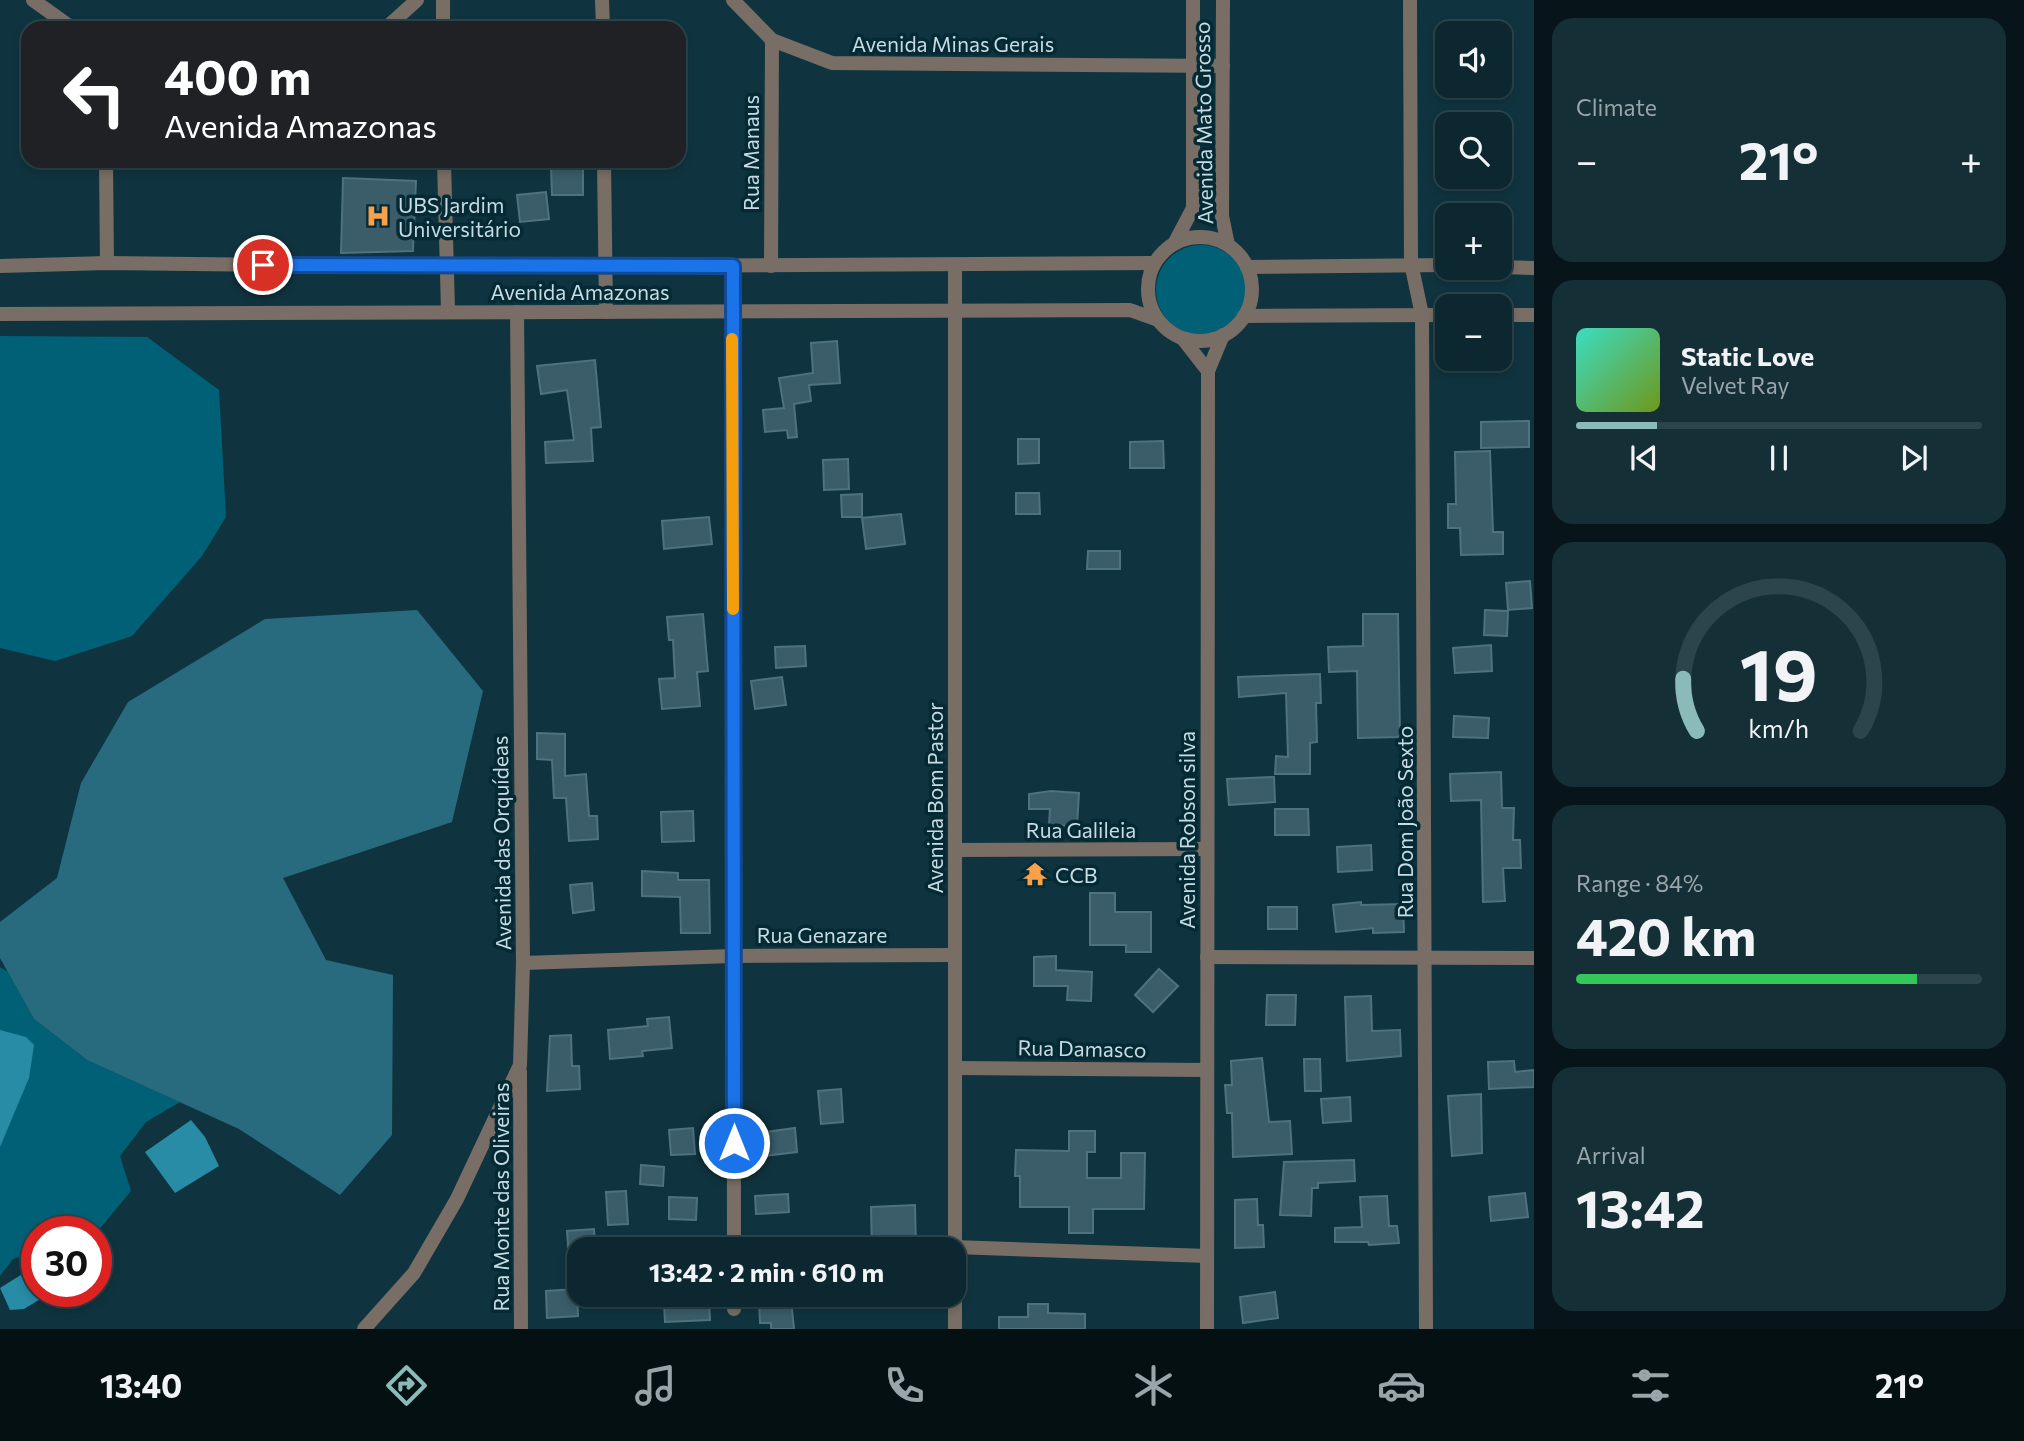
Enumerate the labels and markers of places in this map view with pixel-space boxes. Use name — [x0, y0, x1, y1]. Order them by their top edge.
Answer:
place label: UBS Jardim Universitário — [398, 192, 521, 241]
hospital icon: UBS Jardim Universitário — [364, 202, 392, 230]
pin — [233, 235, 293, 295]
temple icon: CCB — [1021, 860, 1049, 888]
place label: CCB — [1055, 862, 1097, 887]

